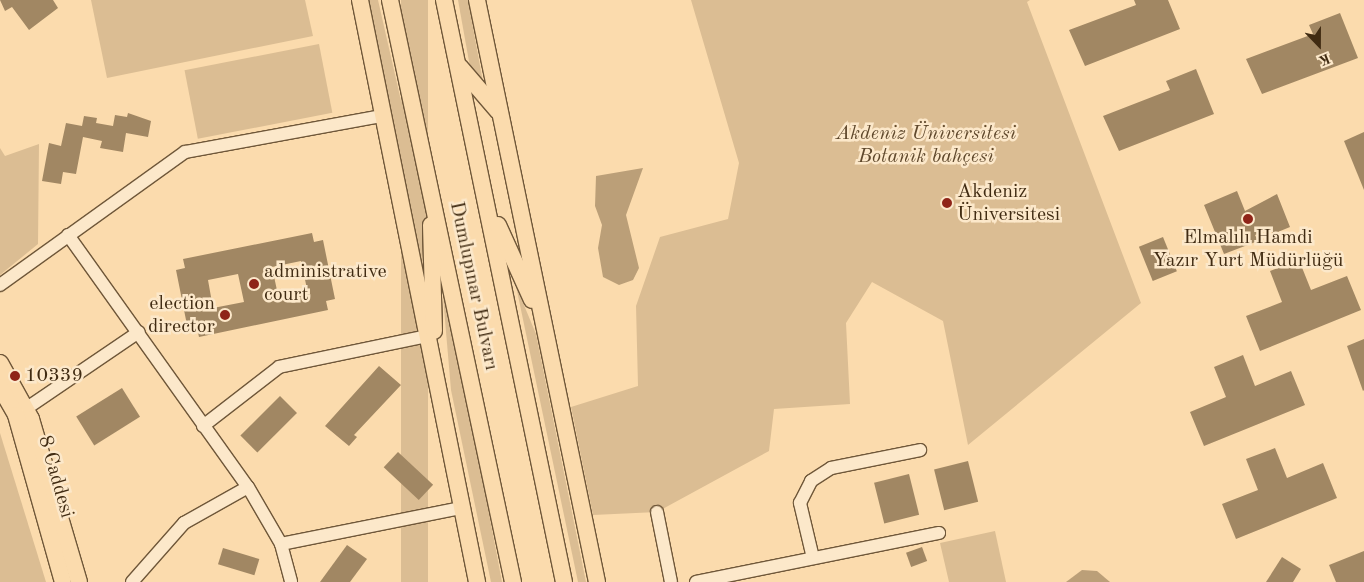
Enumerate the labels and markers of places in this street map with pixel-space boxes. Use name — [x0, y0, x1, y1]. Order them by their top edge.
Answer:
place label: Akdeniz Üniversitesi — [957, 180, 1060, 227]
marker: Akdeniz Üniversitesi — [941, 197, 953, 209]
marker: Elmalılı Hamdi Yazır Yurt Müdürlüğü — [1242, 213, 1254, 225]
place label: Elmalılı Hamdi Yazır Yurt Müdürlüğü — [1153, 227, 1343, 274]
place label: administrative court — [264, 260, 387, 307]
marker: administrative court — [248, 278, 260, 290]
place label: election director — [148, 292, 215, 339]
marker: election director — [219, 309, 231, 321]
place label: 10339 — [25, 364, 83, 388]
marker: 10339 — [9, 370, 21, 382]

